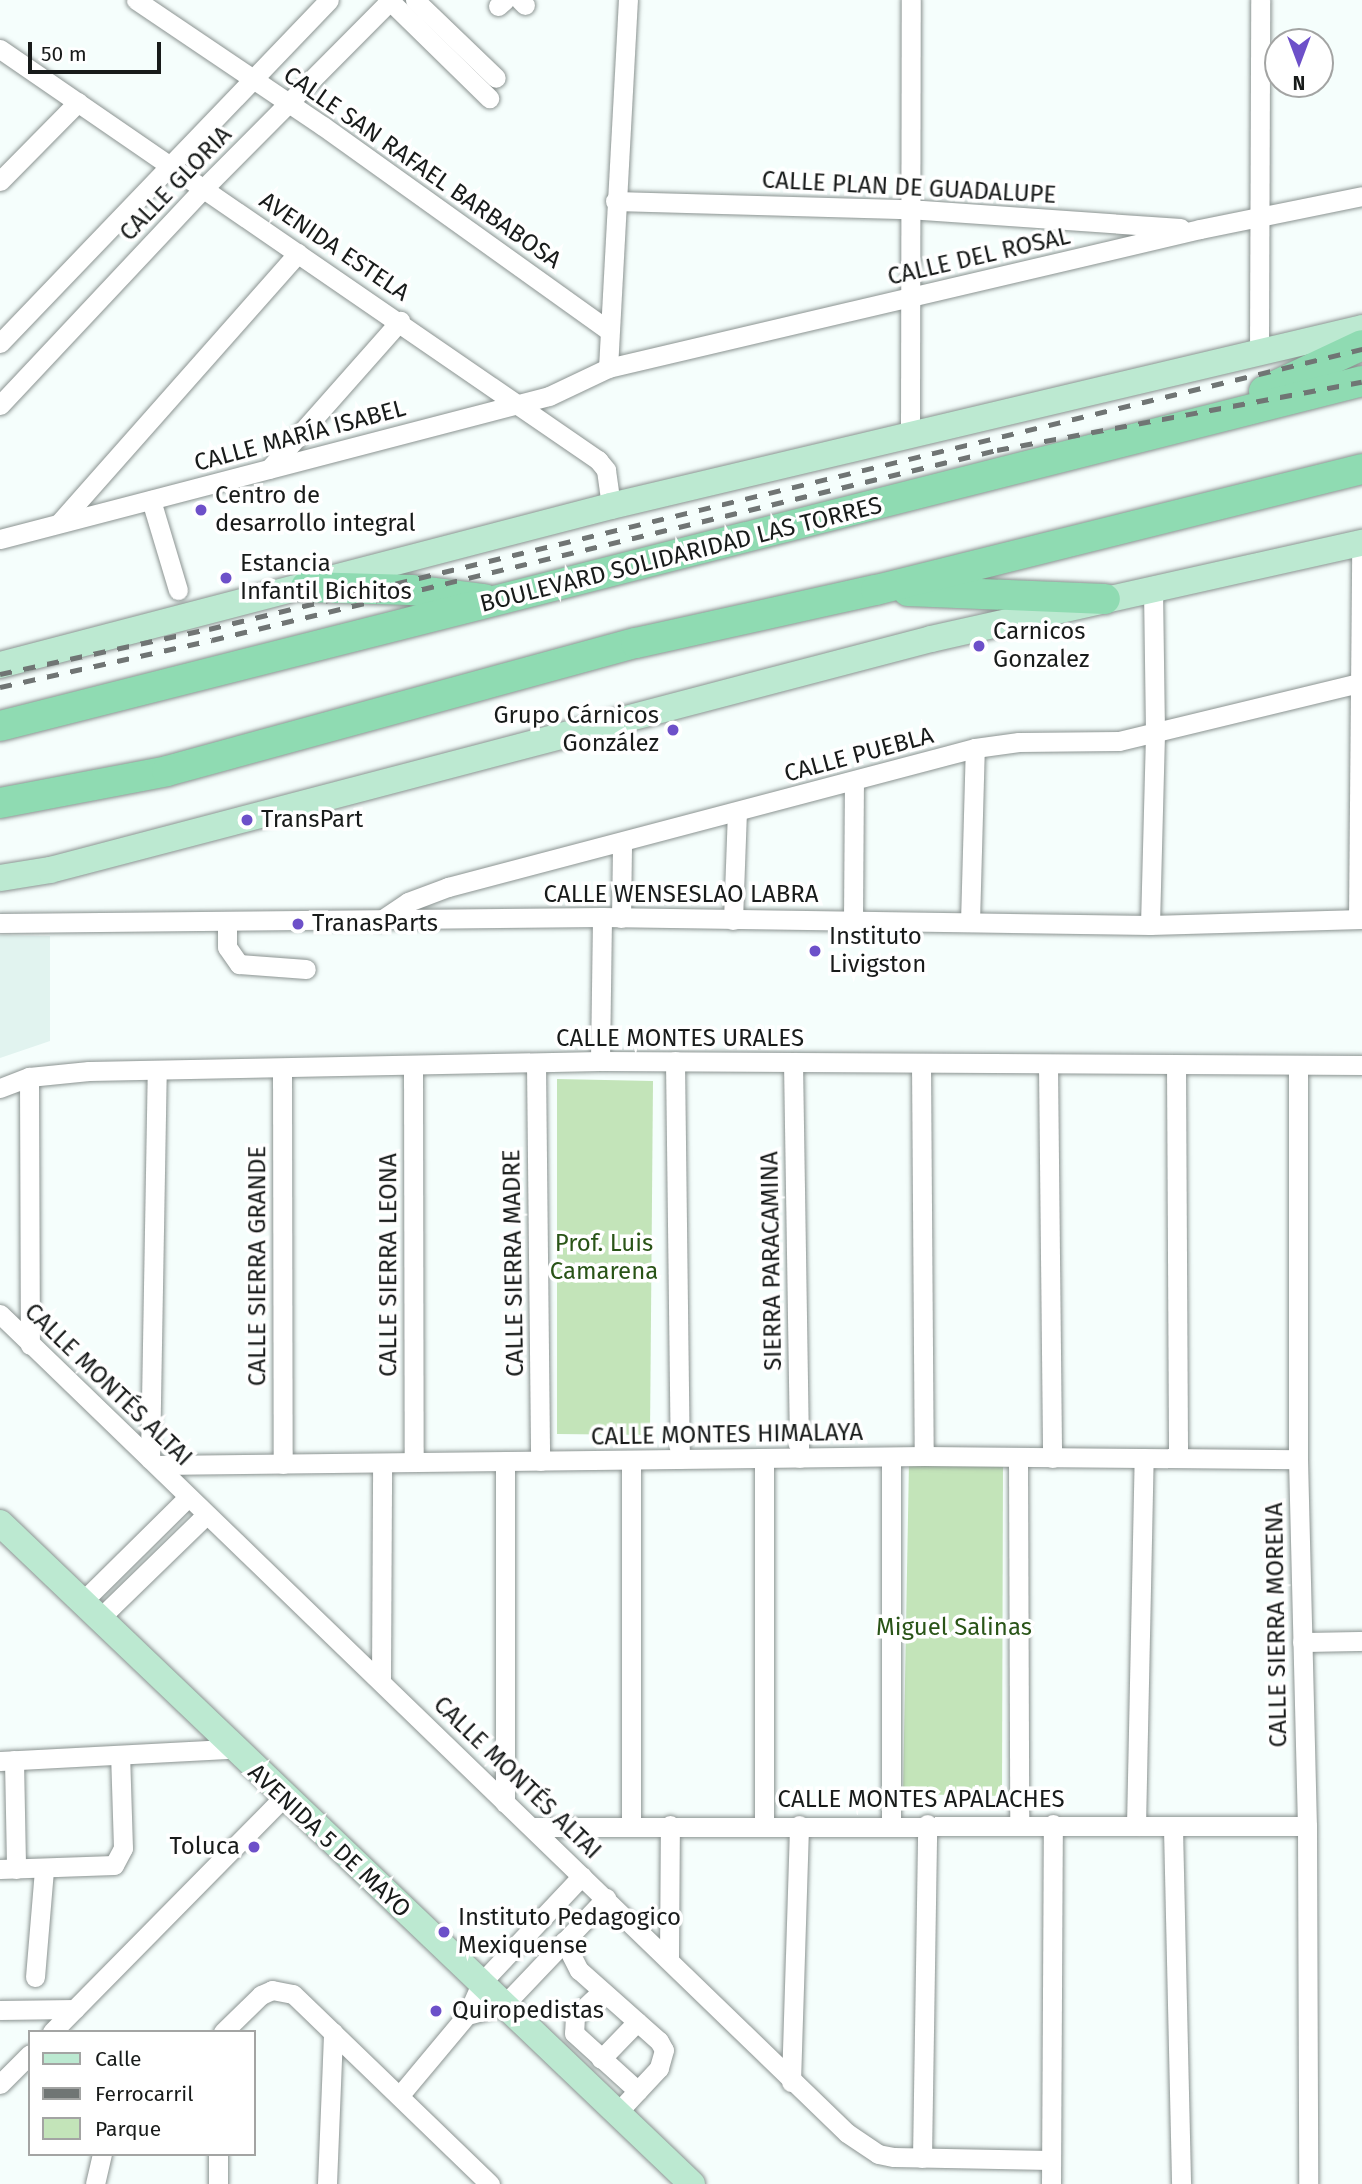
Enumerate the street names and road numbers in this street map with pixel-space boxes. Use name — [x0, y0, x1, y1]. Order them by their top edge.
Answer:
street label: CALLE SAN RAFAEL BARBABOSA — [278, 61, 566, 275]
street label: CALLE GLORIA — [114, 121, 238, 247]
street label: CALLE PLAN DE GUADALUPE — [761, 166, 1057, 210]
street label: AVENIDA ESTELA — [254, 186, 414, 308]
street label: CALLE DEL ROSAL — [885, 222, 1073, 292]
street label: CALLE MARÍA ISABEL — [191, 394, 409, 478]
street label: BOULEVARD SOLIDARIDAD LAS TORRES — [477, 491, 885, 619]
street label: CALLE PUEBLA — [781, 721, 937, 789]
street label: CALLE WENSESLAO LABRA — [543, 881, 819, 909]
street label: CALLE MONTES URALES — [556, 1025, 804, 1053]
street label: CALLE SIERRA GRANDE — [244, 1146, 272, 1386]
street label: CALLE SIERRA MADRE — [498, 1149, 530, 1377]
street label: SIERRA PARACAMINA — [756, 1151, 788, 1371]
street label: CALLE SIERRA LEONA — [375, 1153, 403, 1377]
street label: CALLE MONTÉS ALTAI — [18, 1298, 198, 1472]
street label: CALLE MONTES HIMALAYA — [591, 1418, 863, 1452]
street label: CALLE SIERRA MORENA — [1260, 1502, 1294, 1748]
street label: CALLE MONTÉS ALTAI — [427, 1691, 607, 1865]
street label: AVENIDA 5 DE MAYO — [242, 1758, 416, 1924]
street label: CALLE MONTES APALACHES — [777, 1786, 1065, 1814]

